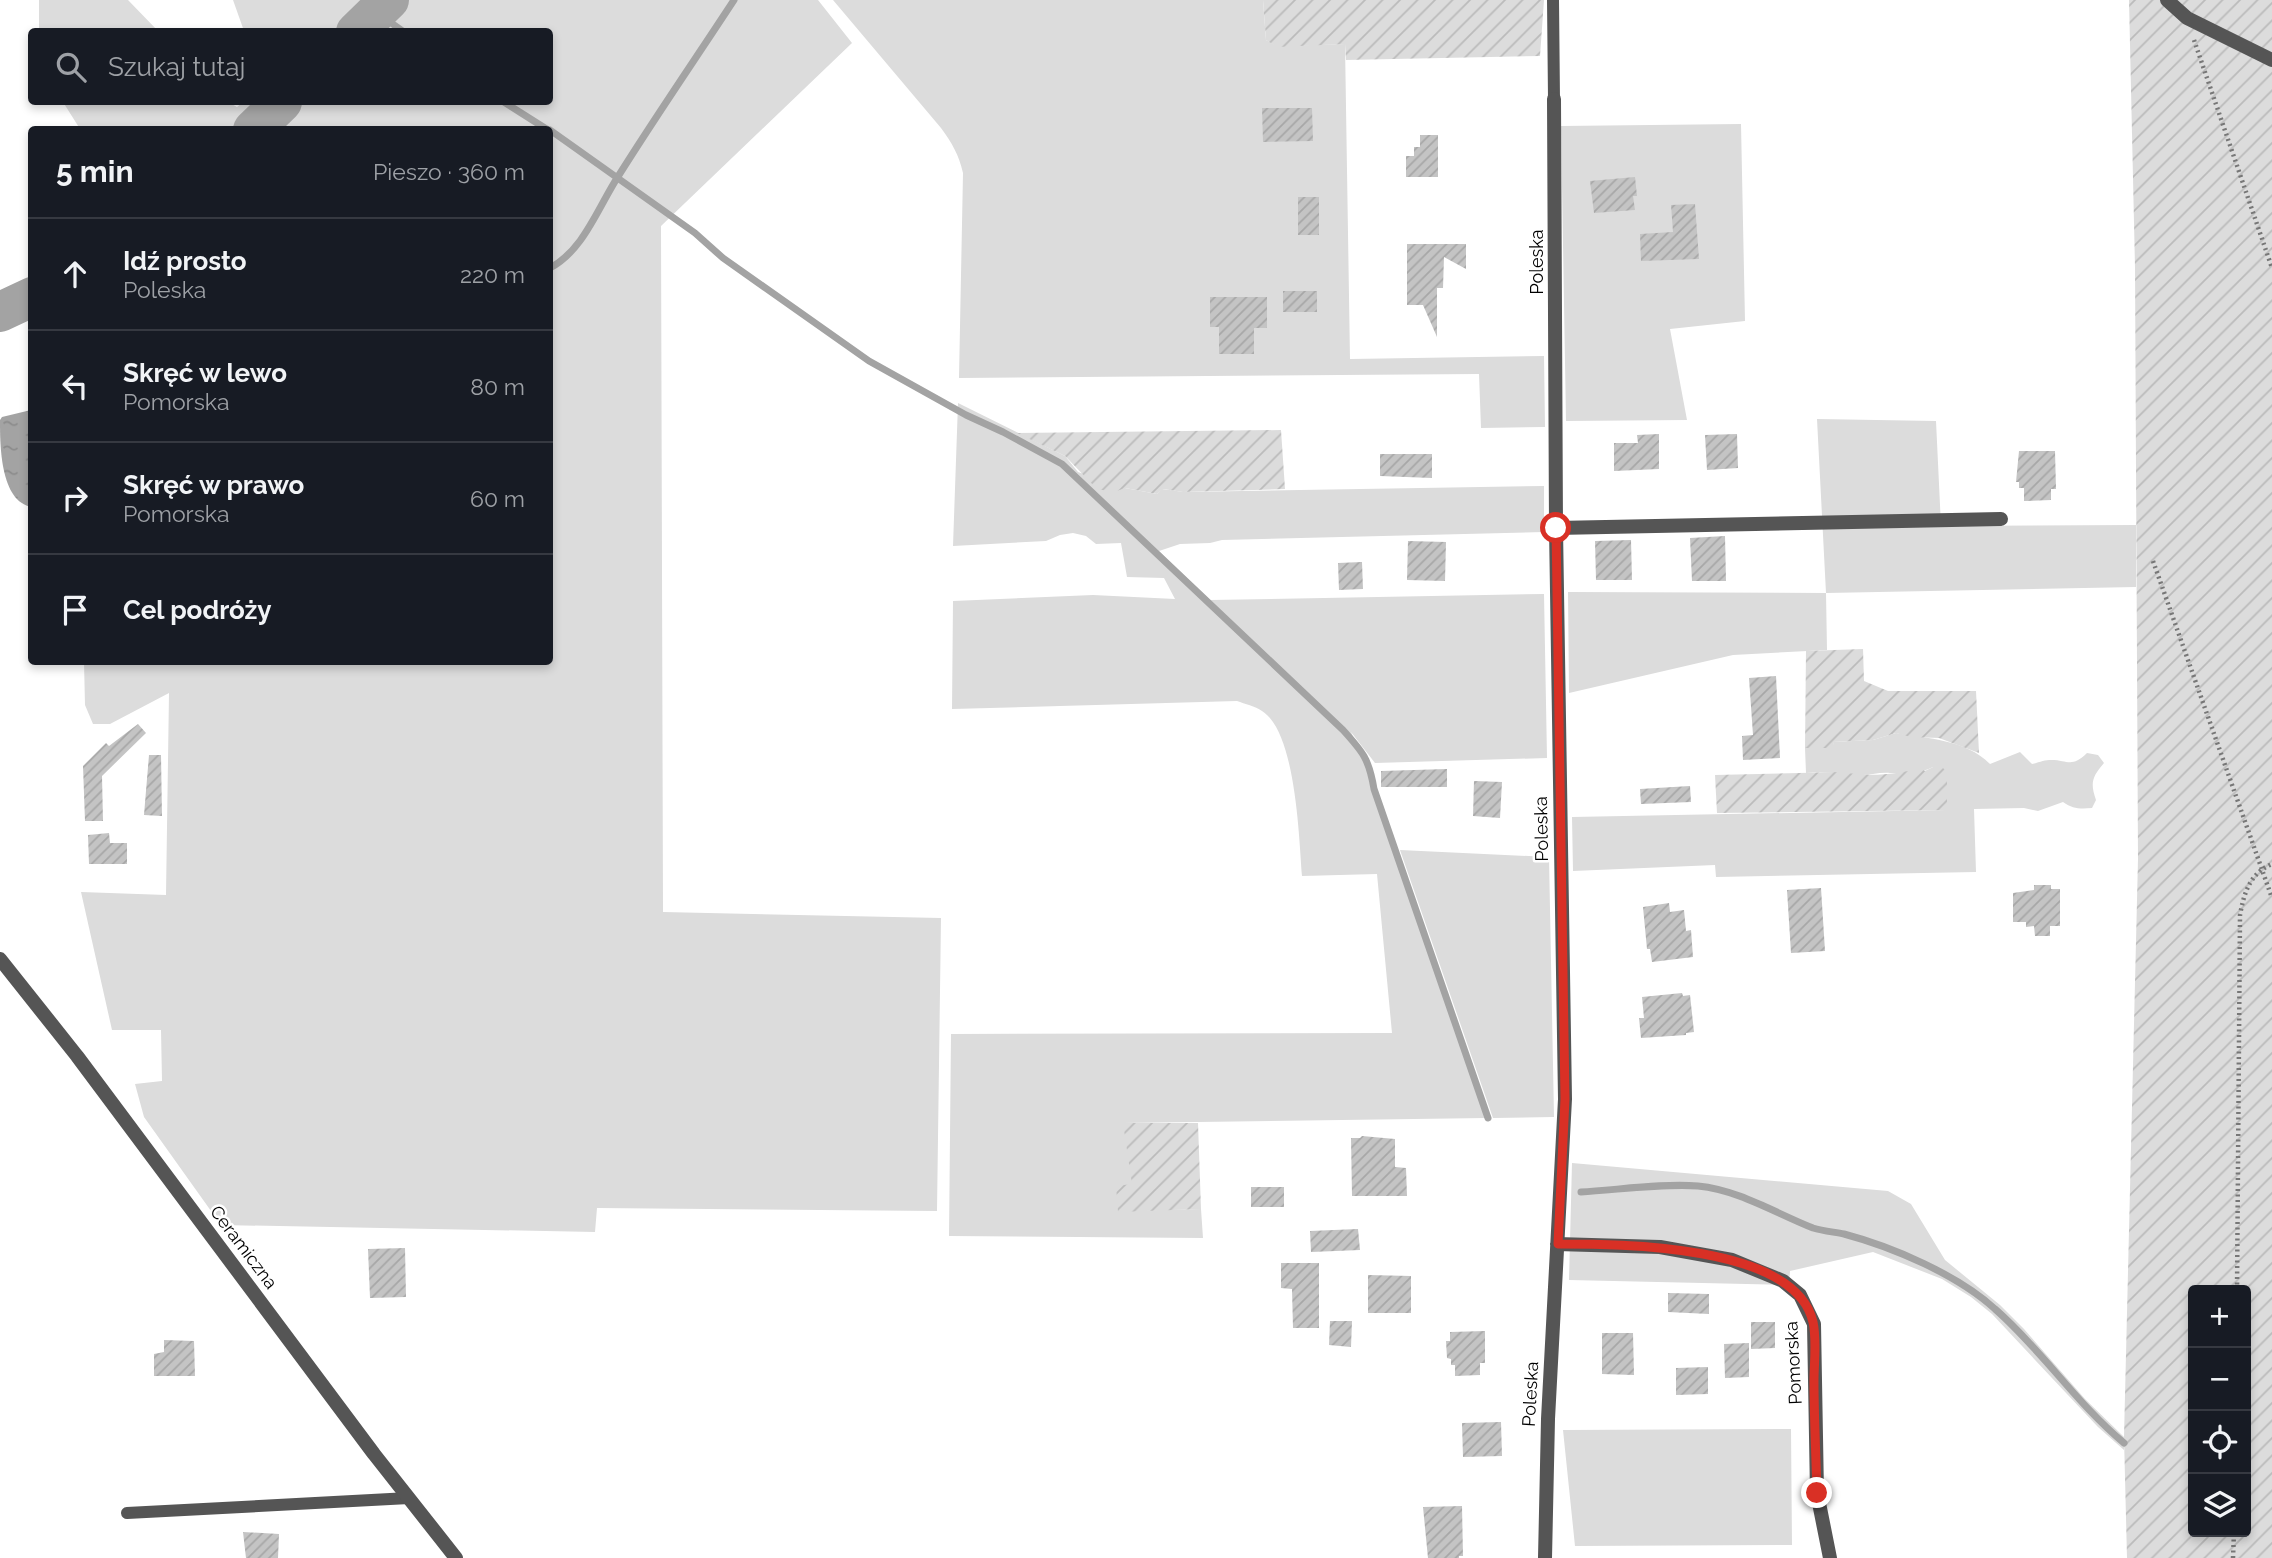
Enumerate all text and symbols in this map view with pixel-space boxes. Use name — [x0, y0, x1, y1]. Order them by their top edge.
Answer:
search box — [28, 28, 553, 105]
icon: search — [52, 48, 90, 86]
text: Szukaj tutaj — [108, 52, 245, 82]
text: 5 min — [56, 154, 134, 189]
text: Pieszo · 360 m — [373, 158, 525, 185]
street label: Poleska — [1526, 229, 1547, 295]
text: Idź prosto — [123, 246, 247, 276]
icon: ahead — [56, 255, 94, 293]
text: 220 m — [460, 261, 525, 288]
text: Poleska — [123, 276, 206, 303]
text: Skręć w lewo — [123, 358, 287, 388]
icon: left — [56, 367, 94, 405]
text: 80 m — [470, 373, 525, 400]
text: Pomorska — [123, 388, 229, 415]
text: Skręć w prawo — [123, 470, 304, 500]
icon: right — [56, 479, 94, 517]
text: 60 m — [470, 485, 525, 512]
text: Pomorska — [123, 500, 229, 527]
route start — [1540, 512, 1571, 543]
icon: arrive — [56, 591, 94, 629]
text: Cel podróży — [123, 595, 272, 625]
street label: Poleska — [1530, 796, 1552, 862]
street label: Ceramiczna — [206, 1201, 282, 1293]
map controls — [2188, 1285, 2251, 1537]
button: + — [2188, 1285, 2251, 1348]
street label: Pomorska — [1780, 1321, 1806, 1405]
button: − — [2188, 1348, 2251, 1411]
street label: Poleska — [1518, 1361, 1542, 1427]
button: locate — [2188, 1411, 2251, 1474]
button: layers — [2188, 1474, 2251, 1537]
route end — [1801, 1477, 1832, 1508]

